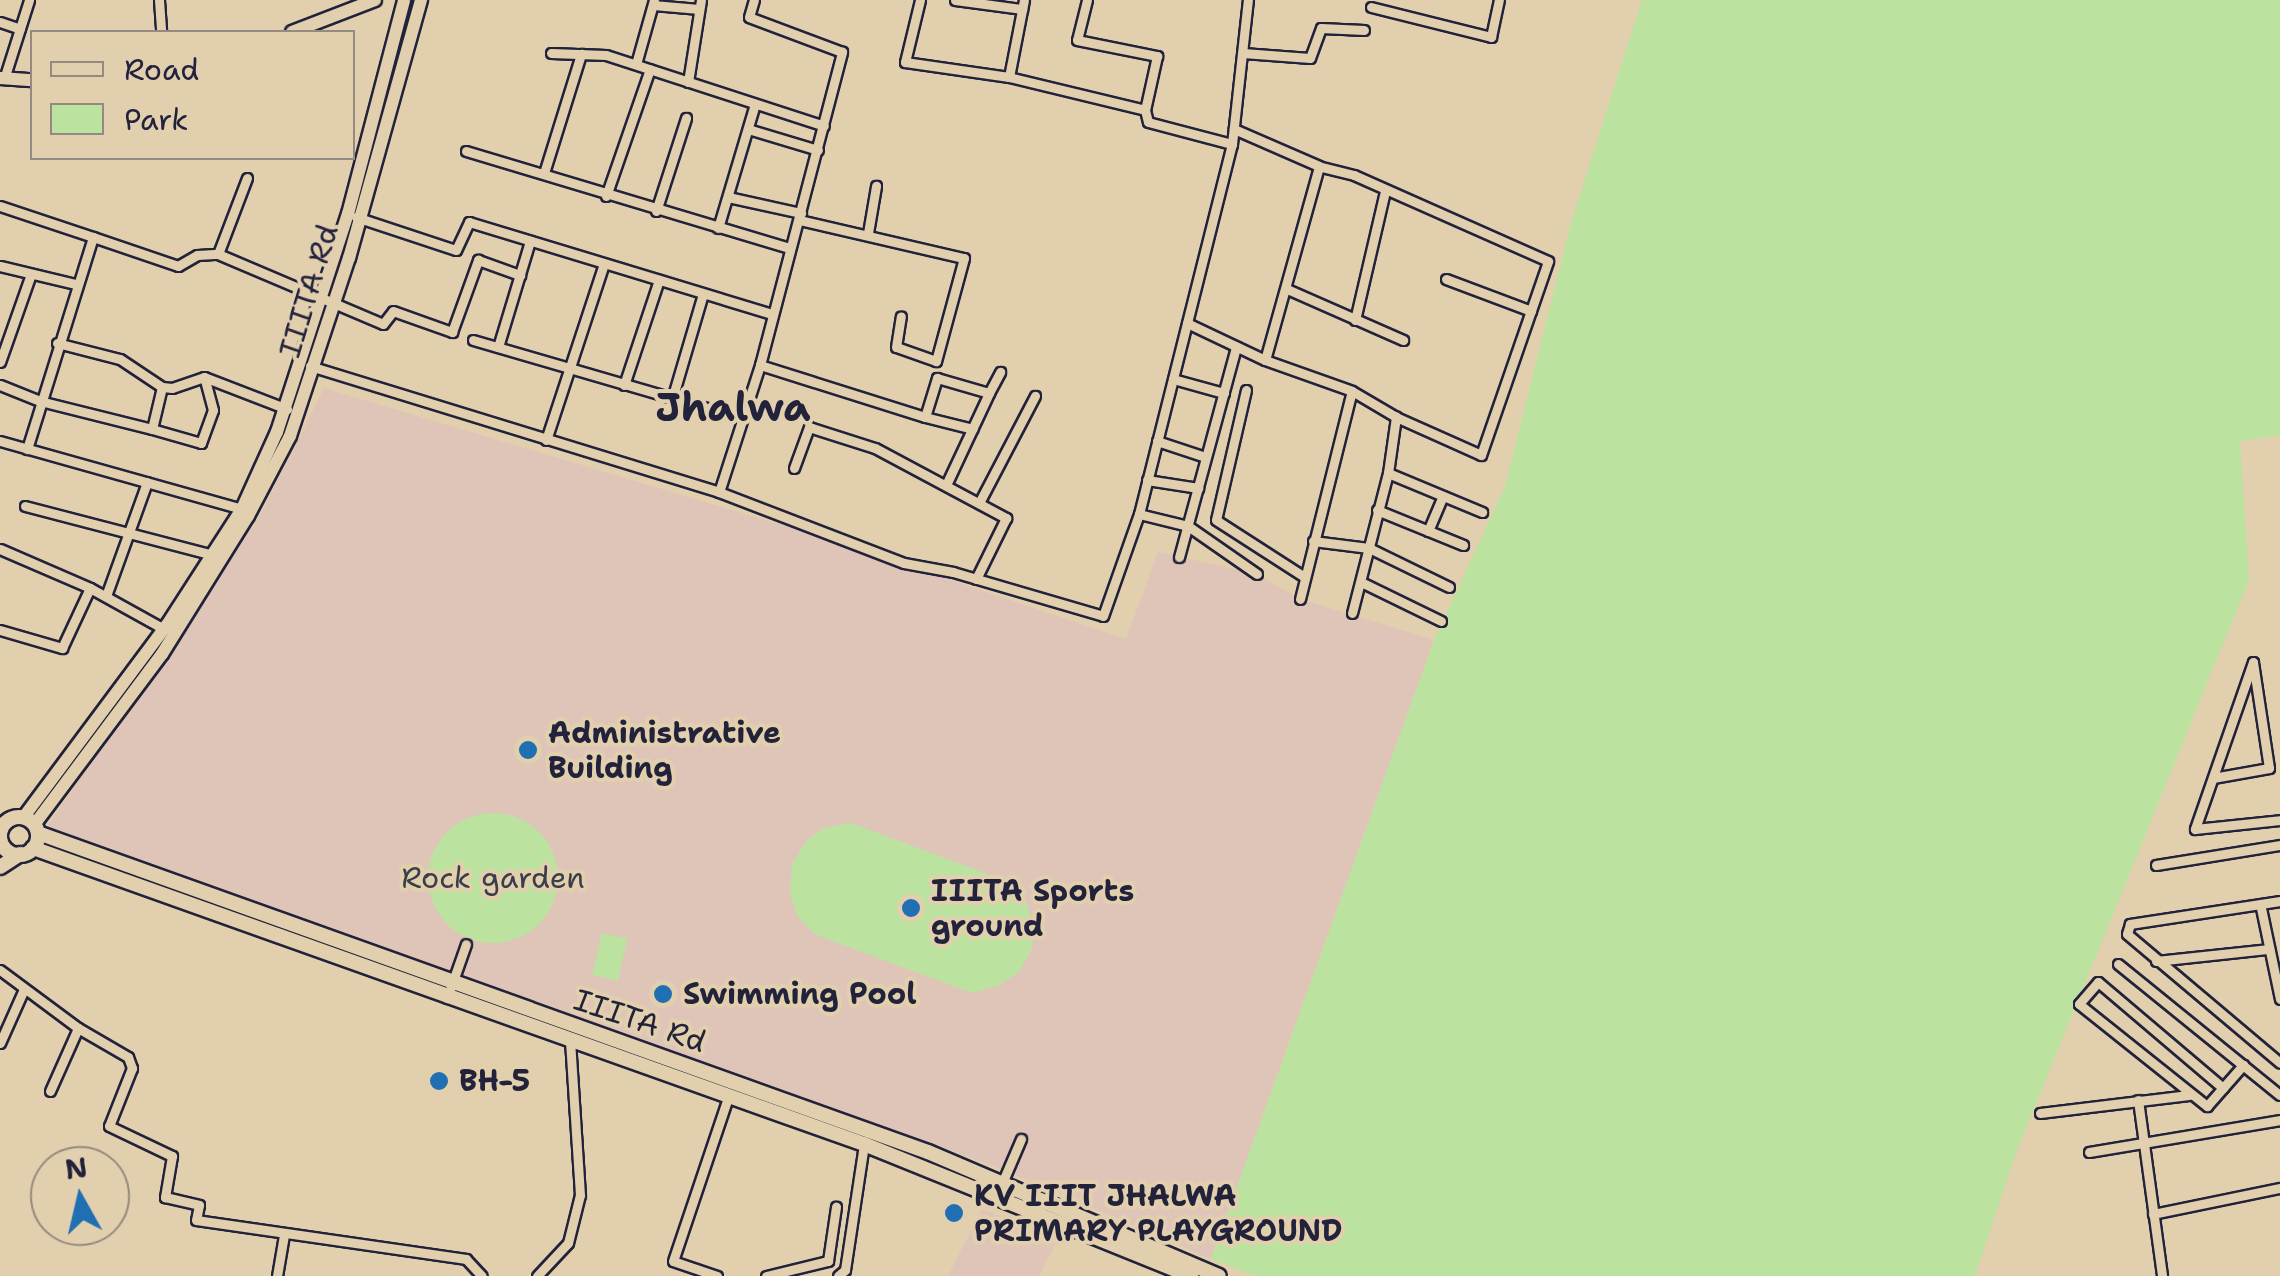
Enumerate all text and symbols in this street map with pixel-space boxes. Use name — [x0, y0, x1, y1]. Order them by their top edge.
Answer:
legend — [30, 30, 355, 160]
text: Road — [124, 49, 199, 90]
text: Park — [124, 99, 188, 140]
street label: IIITA Rd — [272, 220, 346, 362]
district label: Jhalwa — [655, 383, 811, 431]
place label: Administrative Building — [548, 715, 781, 786]
marker: Administrative Building — [517, 739, 539, 761]
park label: Rock garden — [401, 860, 585, 896]
place label: IIITA Sports ground — [931, 873, 1134, 944]
marker: IIITA Sports ground — [900, 897, 922, 919]
place label: Swimming Pool — [683, 976, 917, 1012]
street label: IIITA Rd — [569, 982, 711, 1060]
marker: Swimming Pool — [652, 983, 674, 1005]
place label: BH-5 — [459, 1063, 530, 1099]
marker: BH-5 — [428, 1070, 450, 1092]
north arrow — [30, 1146, 130, 1246]
text: N — [62, 1148, 90, 1189]
place label: KV IIIT JHALWA PRIMARY PLAYGROUND — [974, 1178, 1342, 1248]
marker: KV IIIT JHALWA PRIMARY PLAYGROUND — [943, 1202, 965, 1224]

